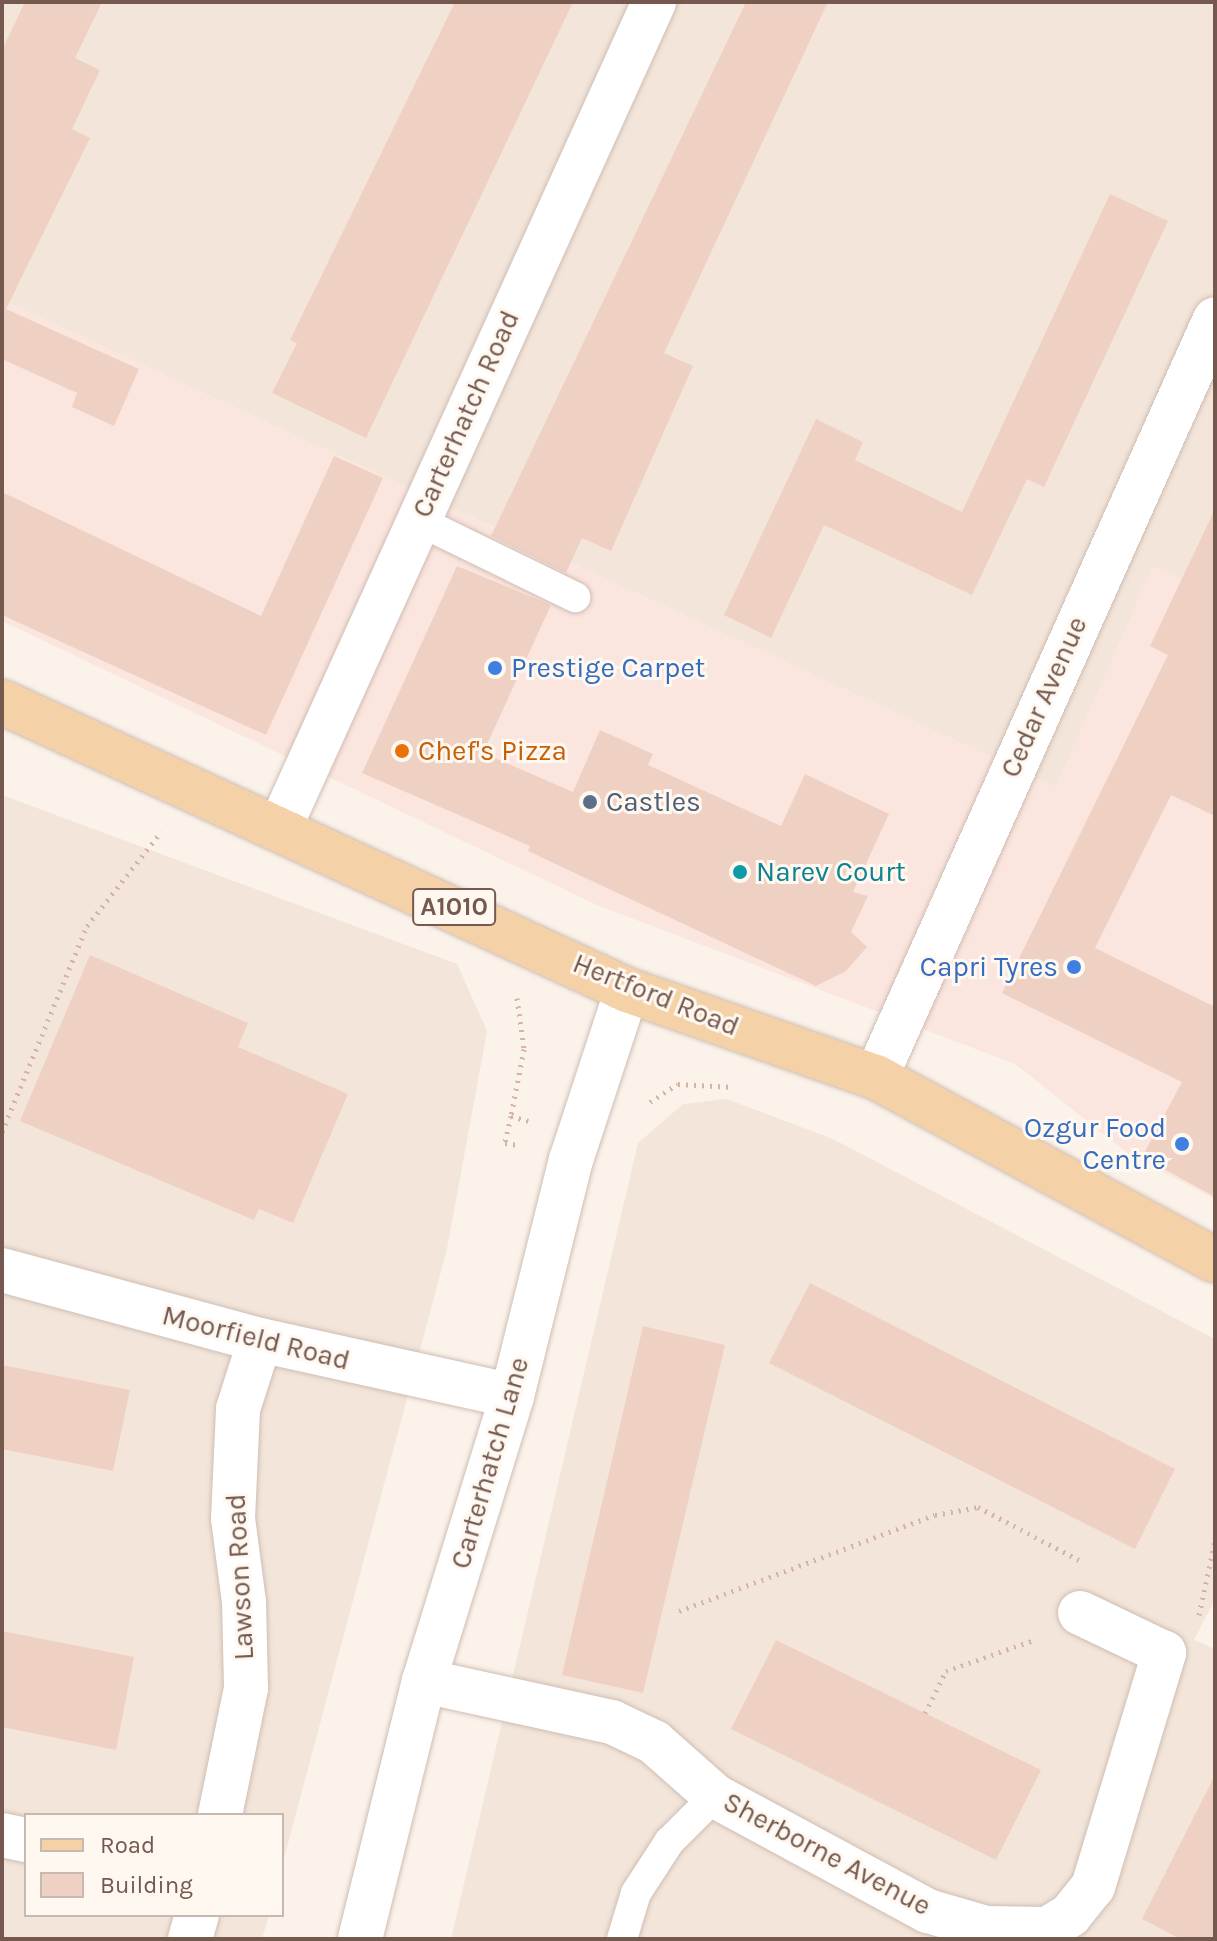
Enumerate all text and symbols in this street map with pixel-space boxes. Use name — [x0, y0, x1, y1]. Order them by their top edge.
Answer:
street label: Carterhatch Road — [405, 305, 527, 523]
street label: Cedar Avenue — [994, 611, 1094, 783]
place label: Prestige Carpet — [511, 651, 705, 685]
marker: Prestige Carpet — [486, 659, 504, 677]
place label: Chef's Pizza — [418, 734, 567, 768]
marker: Chef's Pizza — [393, 742, 411, 760]
place label: Castles — [606, 785, 701, 819]
marker: Castles — [581, 793, 599, 811]
place label: Narev Court — [756, 855, 906, 889]
marker: Narev Court — [731, 863, 749, 881]
road number: A1010 — [412, 885, 496, 929]
street label: Hertford Road — [568, 946, 744, 1044]
place label: Capri Tyres — [920, 950, 1058, 984]
marker: Capri Tyres — [1065, 958, 1083, 976]
place label: Ozgur Food Centre — [1024, 1111, 1166, 1177]
marker: Ozgur Food Centre — [1173, 1135, 1191, 1153]
street label: Moorfield Road — [159, 1298, 353, 1378]
street label: Carterhatch Lane — [444, 1353, 536, 1573]
street label: Lawson Road — [219, 1493, 261, 1661]
street label: Sherborne Avenue — [717, 1785, 937, 1923]
legend — [24, 1813, 284, 1917]
text: Road — [100, 1831, 155, 1859]
text: Building — [100, 1871, 193, 1899]

